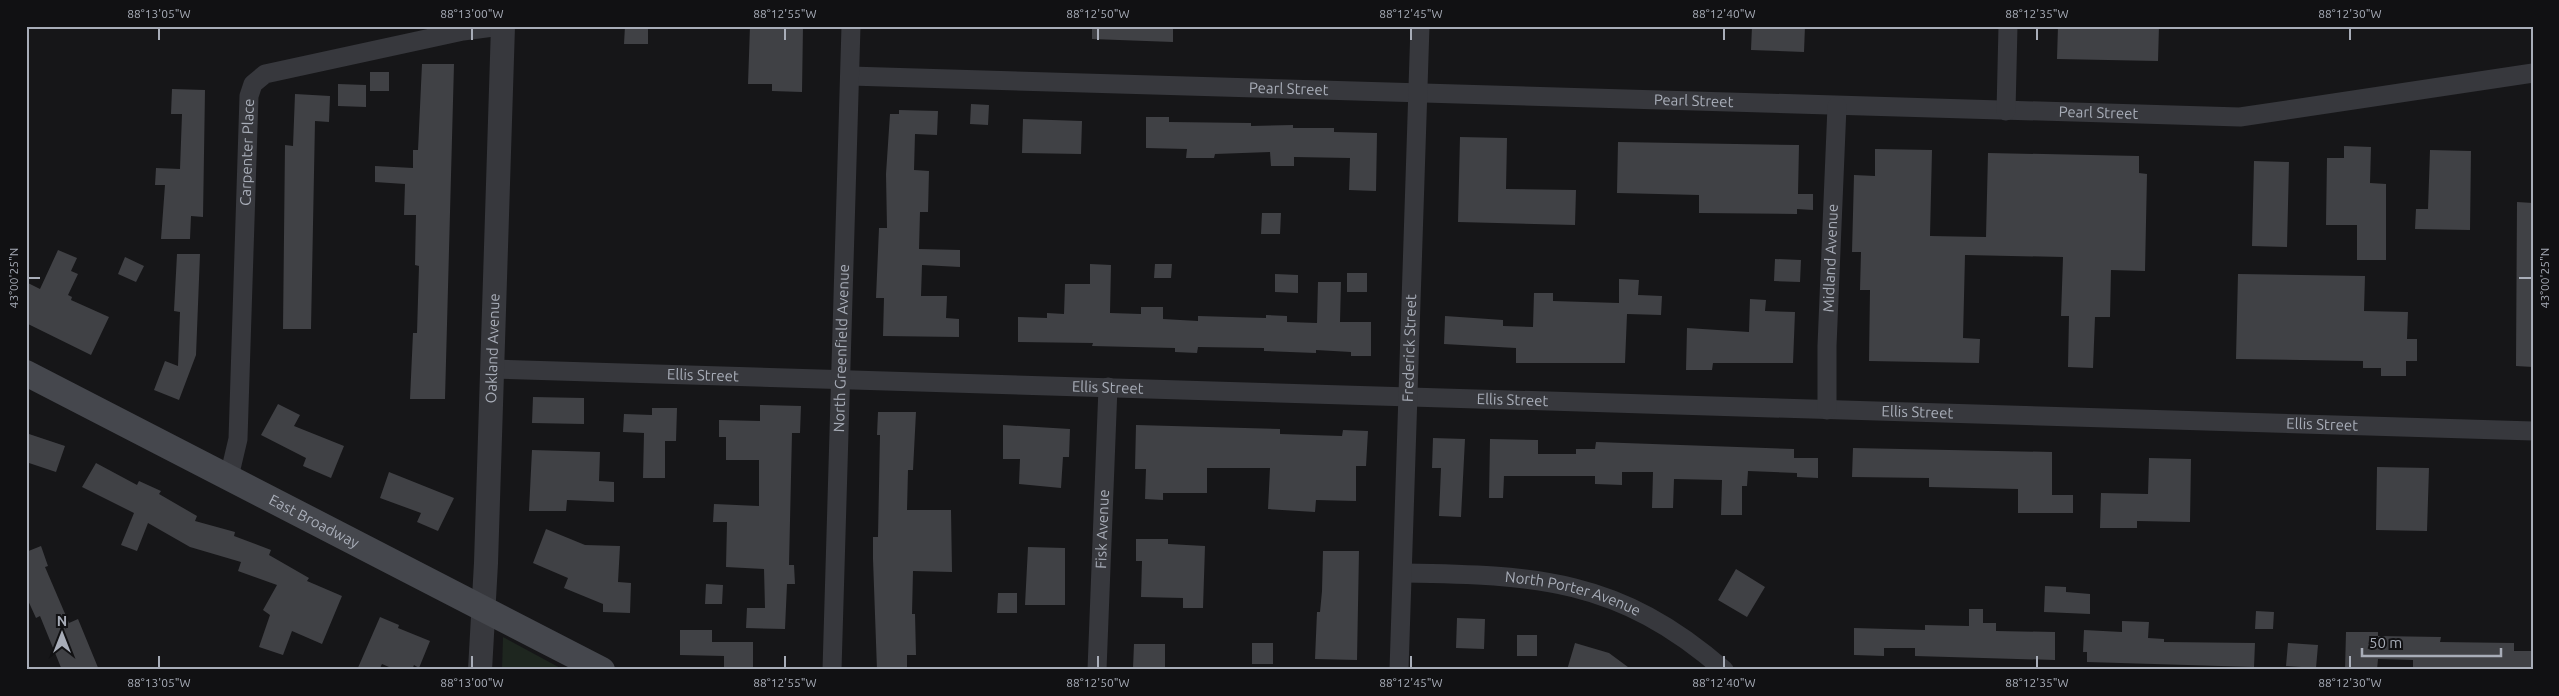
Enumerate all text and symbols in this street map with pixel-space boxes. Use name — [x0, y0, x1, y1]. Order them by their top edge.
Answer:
text: 88°13'05"W — [127, 7, 191, 20]
text: 88°13'00"W — [440, 7, 504, 20]
text: 88°12'55"W — [753, 7, 817, 20]
text: 88°12'50"W — [1066, 7, 1130, 20]
text: 88°12'45"W — [1379, 7, 1443, 20]
text: 88°12'40"W — [1692, 7, 1756, 20]
text: 88°12'35"W — [2005, 7, 2069, 20]
text: 88°12'30"W — [2318, 7, 2382, 20]
street label: Pearl Street — [1249, 79, 1329, 98]
street label: Pearl Street — [1654, 91, 1734, 110]
street label: Carpenter Place — [236, 98, 257, 206]
street label: Pearl Street — [2058, 103, 2139, 122]
street label: Midland Avenue — [1819, 203, 1841, 313]
text: 43°00'25"N — [7, 248, 20, 308]
text: 43°00'25"N — [2538, 248, 2551, 308]
street label: North Greenfield Avenue — [830, 264, 852, 432]
street label: Oakland Avenue — [482, 293, 503, 404]
street label: Frederick Street — [1399, 294, 1419, 402]
street label: Ellis Street — [667, 365, 739, 384]
street label: Ellis Street — [1072, 378, 1144, 397]
street label: Ellis Street — [1476, 390, 1549, 409]
street label: Ellis Street — [1881, 402, 1954, 421]
street label: Ellis Street — [2286, 415, 2358, 434]
street label: Fisk Avenue — [1092, 489, 1112, 569]
street label: East Broadway — [266, 491, 362, 551]
street label: North Porter Avenue — [1504, 568, 1644, 619]
north arrow — [38, 608, 88, 658]
text: N — [57, 613, 67, 629]
scale bar — [2362, 626, 2500, 658]
text: 50 m — [2369, 634, 2402, 651]
text: 88°13'05"W — [127, 676, 191, 689]
text: 88°13'00"W — [440, 676, 504, 689]
text: 88°12'55"W — [753, 676, 817, 689]
text: 88°12'50"W — [1066, 676, 1130, 689]
text: 88°12'45"W — [1379, 676, 1443, 689]
text: 88°12'40"W — [1692, 676, 1756, 689]
text: 88°12'35"W — [2005, 676, 2069, 689]
text: 88°12'30"W — [2318, 676, 2382, 689]

